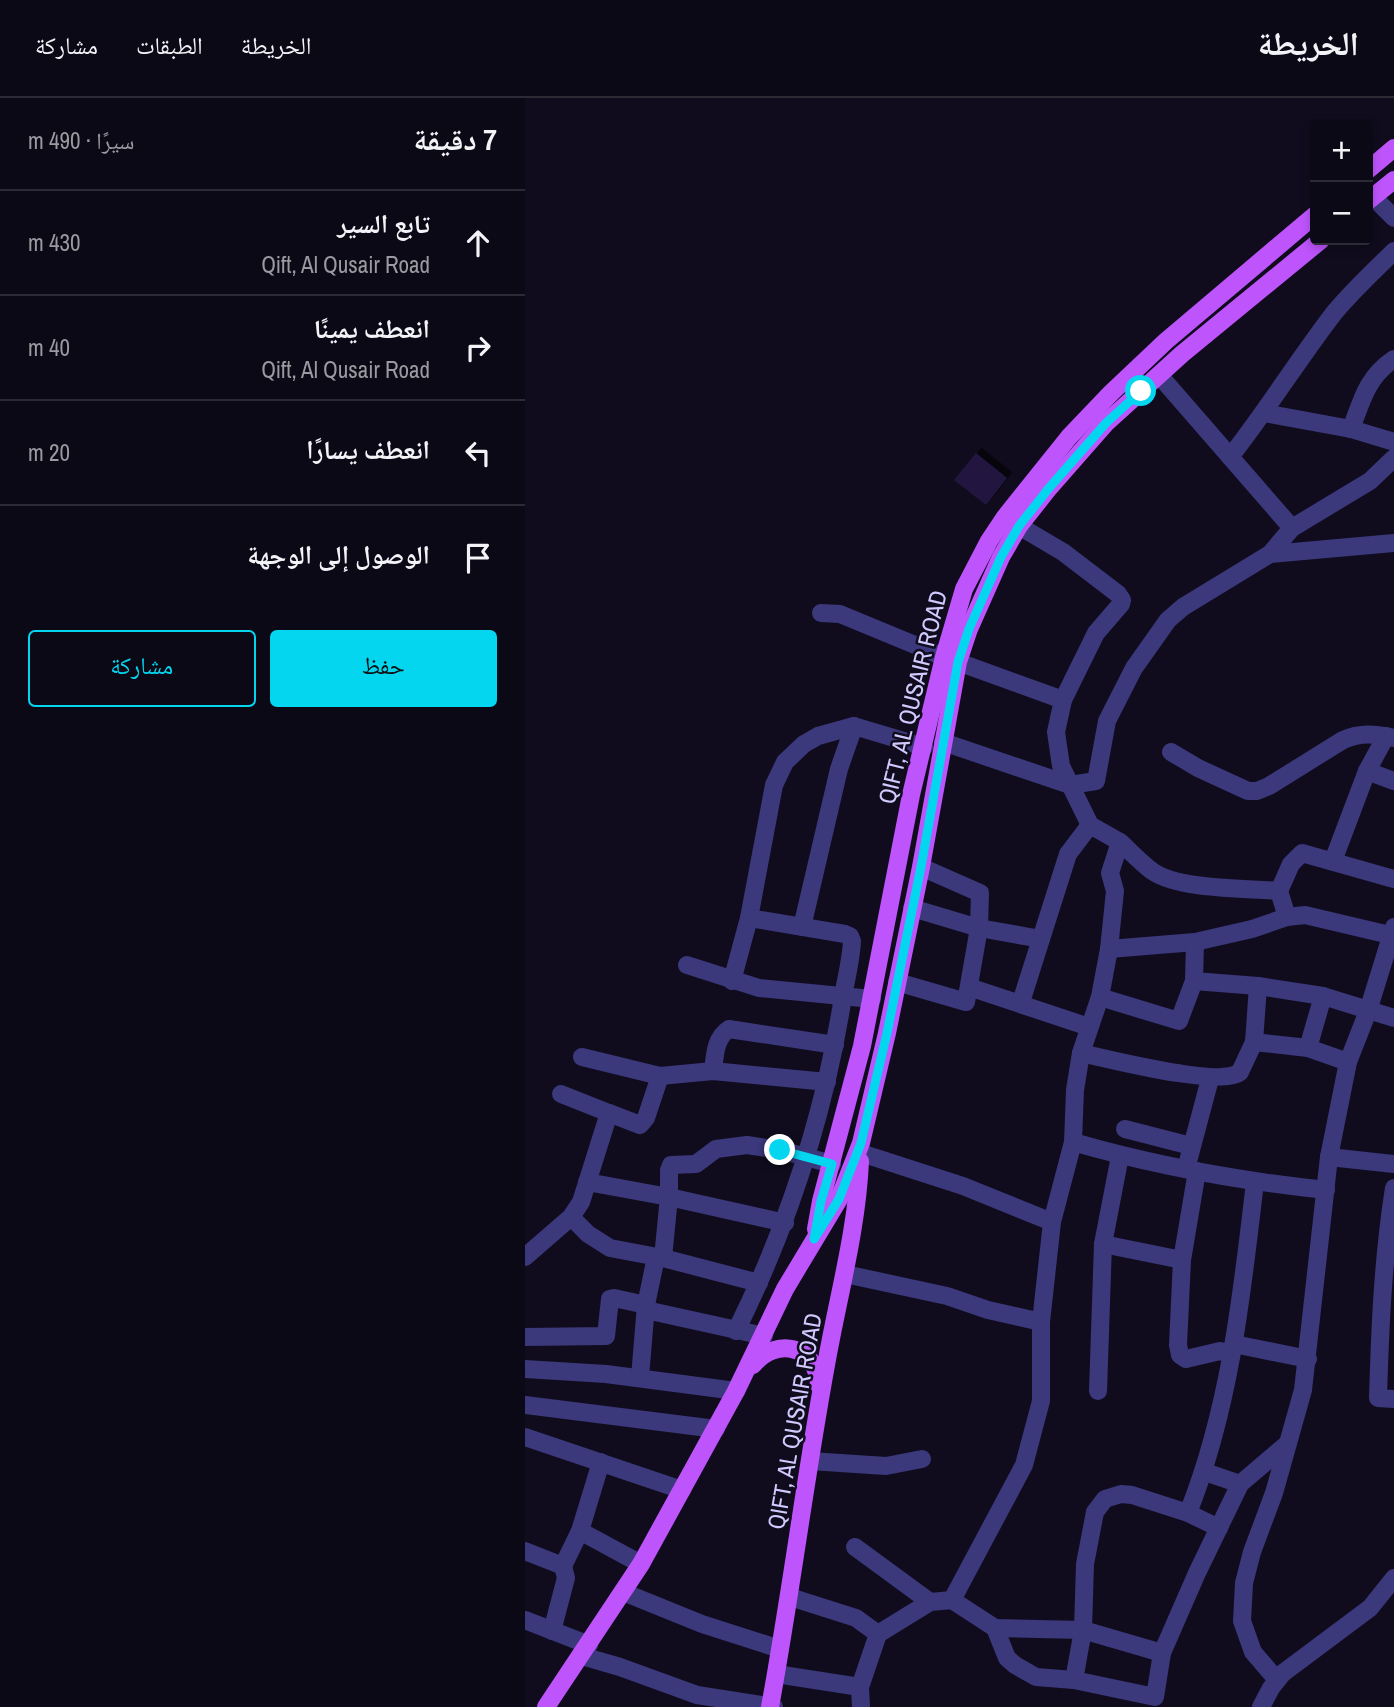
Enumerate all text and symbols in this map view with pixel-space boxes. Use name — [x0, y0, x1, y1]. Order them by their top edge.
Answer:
text: الخريطة — [1258, 21, 1359, 65]
text: مشاركة — [35, 29, 98, 61]
text: الطبقات — [136, 29, 203, 61]
text: الخريطة — [241, 29, 311, 61]
text: 7 دقيقة — [413, 119, 497, 159]
map controls — [1310, 119, 1373, 245]
button: + — [1310, 119, 1373, 182]
text: سيرًا · 490 m — [28, 125, 134, 156]
button: − — [1310, 182, 1373, 245]
text: تابع السير — [337, 206, 430, 241]
icon: ahead — [459, 224, 497, 262]
text: 430 m — [28, 227, 80, 258]
text: Qift, Al Qusair Road — [261, 249, 430, 280]
text: انعطف يمينًا — [314, 311, 430, 346]
icon: right — [459, 329, 497, 367]
text: 40 m — [28, 332, 70, 363]
text: Qift, Al Qusair Road — [261, 354, 430, 385]
route start — [1125, 375, 1156, 406]
text: انعطف يسارًا — [306, 432, 430, 467]
icon: left — [459, 434, 497, 472]
text: 20 m — [28, 437, 70, 468]
text: الوصول إلى الوجهة — [247, 537, 430, 572]
icon: arrive — [459, 539, 497, 577]
street label: QIFT, AL QUSAIR ROAD — [870, 587, 954, 807]
button: مشاركة — [28, 630, 256, 707]
button: حفظ — [270, 630, 497, 707]
route end — [764, 1134, 795, 1165]
street label: QIFT, AL QUSAIR ROAD — [759, 1310, 829, 1532]

